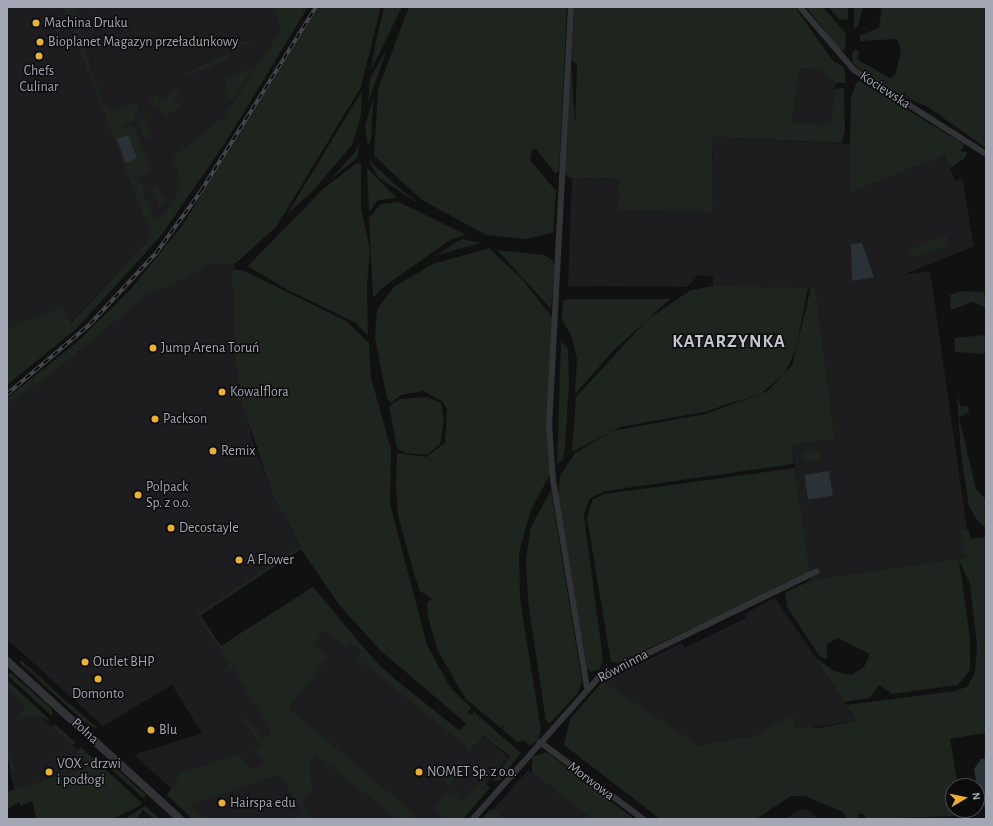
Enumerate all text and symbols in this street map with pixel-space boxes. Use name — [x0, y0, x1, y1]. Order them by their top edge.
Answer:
place label: Machina Druku — [44, 15, 128, 31]
marker: Machina Druku — [31, 18, 41, 28]
place label: Bioplanet Magazyn przeładunkowy — [48, 34, 238, 50]
marker: Bioplanet Magazyn przeładunkowy — [35, 37, 45, 47]
marker: Chefs Culinar — [34, 51, 44, 61]
place label: Chefs Culinar — [19, 63, 59, 96]
street label: Kociewska — [857, 68, 913, 112]
district label: KATARZYNKA — [672, 331, 786, 353]
place label: Jump Arena Toruń — [161, 340, 259, 356]
marker: Jump Arena Toruń — [148, 343, 158, 353]
place label: Kowalflora — [230, 384, 289, 400]
marker: Kowalflora — [217, 387, 227, 397]
place label: Packson — [163, 411, 207, 427]
marker: Packson — [150, 414, 160, 424]
place label: Remix — [221, 443, 255, 459]
marker: Remix — [208, 446, 218, 456]
place label: Polpack Sp. z o.o. — [146, 479, 191, 512]
marker: Polpack Sp. z o.o. — [133, 490, 143, 500]
place label: Decostayle — [179, 520, 239, 536]
marker: Decostayle — [166, 523, 176, 533]
place label: A Flower — [247, 552, 294, 568]
marker: A Flower — [234, 555, 244, 565]
street label: Równinna — [595, 646, 651, 686]
place label: Outlet BHP — [93, 654, 155, 670]
marker: Outlet BHP — [80, 657, 90, 667]
marker: Domonto — [93, 674, 103, 684]
place label: Domonto — [72, 686, 124, 702]
street label: Polna — [68, 714, 102, 748]
place label: Blu — [159, 722, 177, 738]
marker: Blu — [146, 725, 156, 735]
place label: VOX - drzwi i podłogi — [57, 756, 121, 788]
street label: Morwowa — [564, 758, 618, 804]
place label: NOMET Sp. z o.o. — [427, 764, 517, 780]
marker: VOX - drzwi i podłogi — [44, 767, 54, 777]
marker: NOMET Sp. z o.o. — [414, 767, 424, 777]
north arrow — [945, 778, 985, 818]
text: N — [970, 792, 982, 801]
place label: Hairspa edu — [230, 795, 296, 811]
marker: Hairspa edu — [217, 798, 227, 808]

